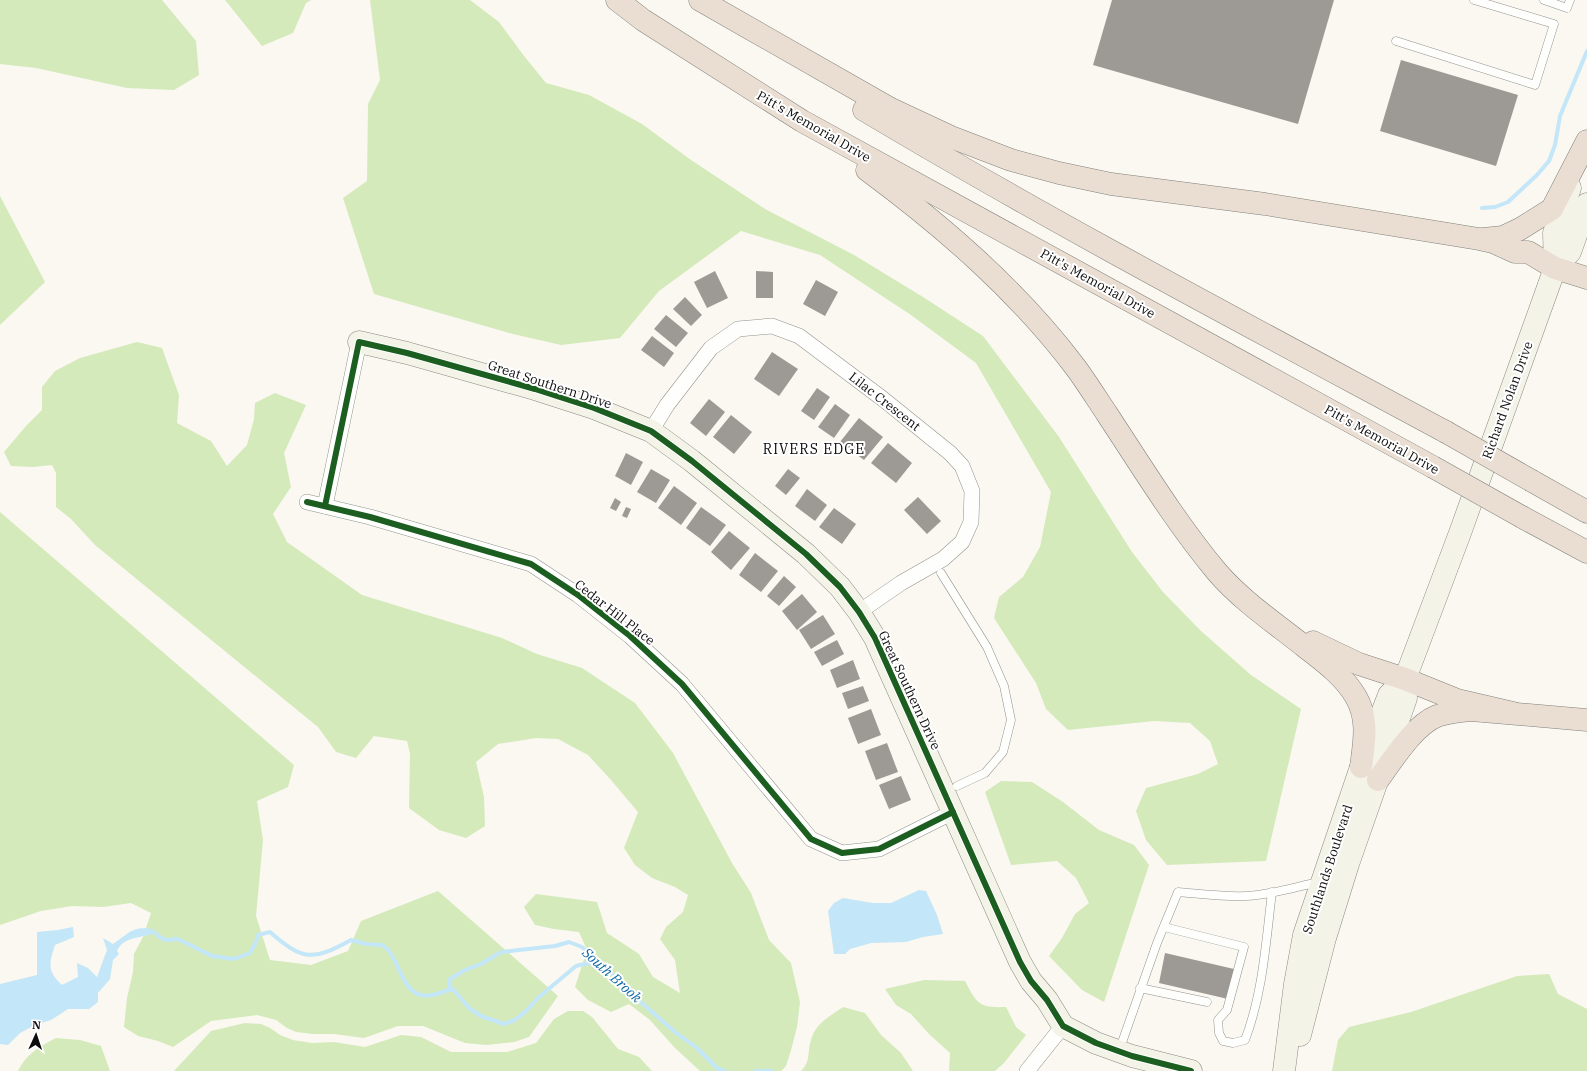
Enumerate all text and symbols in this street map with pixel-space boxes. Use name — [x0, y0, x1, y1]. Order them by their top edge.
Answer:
street label: Pitt's Memorial Drive — [754, 87, 874, 166]
street label: Pitt's Memorial Drive — [1037, 245, 1158, 322]
street label: Richard Nolan Drive — [1478, 339, 1537, 461]
street label: Great Southern Drive — [486, 356, 614, 413]
street label: Lilac Crescent — [845, 368, 924, 435]
street label: Pitt's Memorial Drive — [1321, 401, 1442, 478]
district label: RIVERS EDGE — [763, 440, 865, 458]
street label: Cedar Hill Place — [571, 576, 658, 649]
street label: Great Southern Drive — [875, 628, 945, 752]
street label: Southlands Boulevard — [1299, 802, 1356, 936]
water label: South Brook — [578, 943, 646, 1007]
north arrow — [16, 1015, 56, 1055]
text: N — [32, 1018, 42, 1032]

